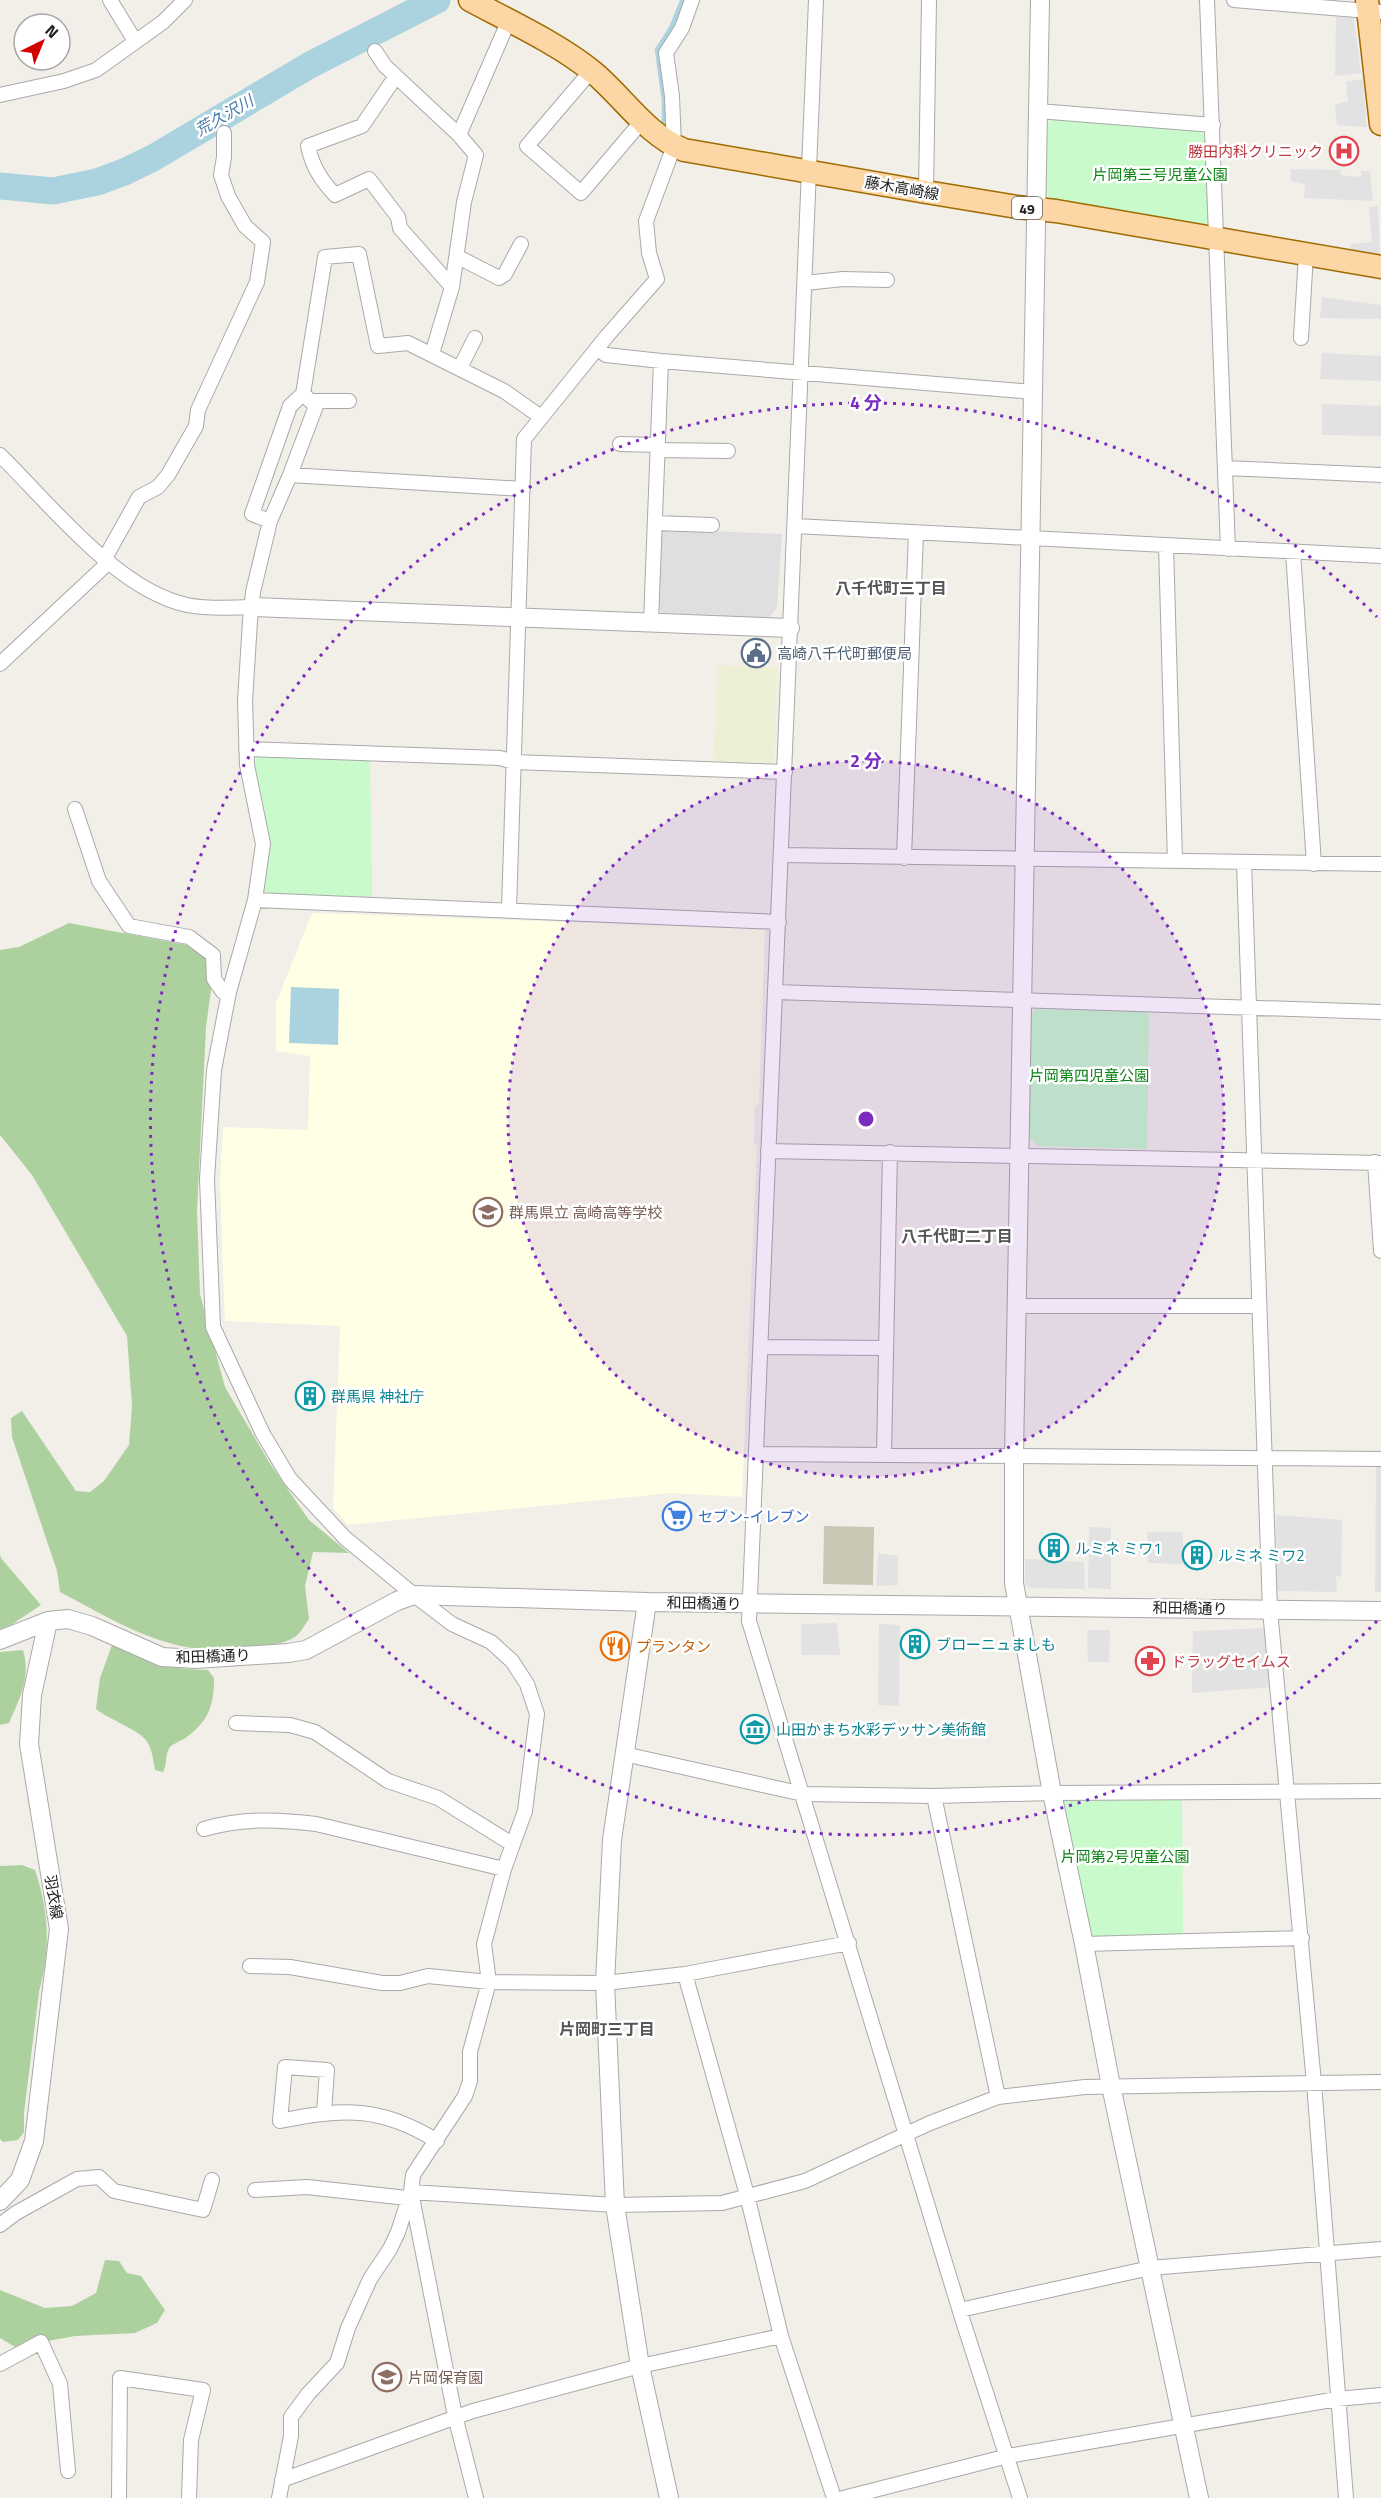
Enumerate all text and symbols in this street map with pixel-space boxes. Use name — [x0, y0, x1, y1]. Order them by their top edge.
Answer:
north arrow — [12, 12, 72, 72]
text: N — [40, 18, 64, 44]
water label: 荒久沢川 — [190, 88, 259, 141]
hospital icon: 勝田内科クリニック — [1328, 135, 1360, 167]
place label: 勝田内科クリニック — [1188, 140, 1323, 163]
park label: 片岡第三号児童公園 — [1092, 163, 1228, 186]
street label: 藤木高崎線 — [863, 170, 941, 206]
road number: 49 — [1012, 197, 1042, 219]
text: 4 分 — [850, 389, 882, 416]
district label: 八千代町三丁目 — [835, 576, 947, 600]
public building icon: 高崎八千代町郵便局 — [740, 637, 772, 669]
place label: 高崎八千代町郵便局 — [777, 642, 912, 665]
text: 2 分 — [850, 747, 882, 774]
park label: 片岡第四児童公園 — [1029, 1064, 1149, 1087]
centre of rings — [856, 1109, 876, 1129]
school or university icon: 群馬県立 高崎高等学校 — [472, 1196, 504, 1228]
place label: 群馬県立 高崎高等学校 — [509, 1201, 662, 1224]
district label: 八千代町二丁目 — [901, 1224, 1013, 1248]
building icon: 群馬県 神社庁 — [294, 1380, 326, 1412]
place label: 群馬県 神社庁 — [331, 1385, 424, 1408]
supermarket icon: セブン-イレブン — [661, 1500, 693, 1532]
place label: セブン-イレブン — [698, 1505, 810, 1528]
building icon: ルミネ ミワ1 — [1038, 1532, 1070, 1564]
place label: ルミネ ミワ1 — [1075, 1537, 1162, 1560]
building icon: ルミネ ミワ2 — [1181, 1539, 1213, 1571]
place label: ルミネ ミワ2 — [1218, 1544, 1305, 1567]
street label: 和田橋通り — [666, 1591, 742, 1615]
street label: 和田橋通り — [1152, 1596, 1228, 1620]
building icon: ブローニュましも — [899, 1628, 931, 1660]
restaurant icon: プランタン — [599, 1630, 631, 1662]
place label: ブローニュましも — [936, 1633, 1056, 1656]
place label: プランタン — [636, 1635, 711, 1658]
street label: 和田橋通り — [175, 1643, 251, 1669]
pharmacy icon: ドラッグセイムス — [1134, 1645, 1166, 1677]
place label: ドラッグセイムス — [1171, 1650, 1291, 1673]
museum icon: 山田かまち水彩デッサン美術館 — [739, 1713, 771, 1745]
place label: 山田かまち水彩デッサン美術館 — [776, 1718, 986, 1741]
park label: 片岡第2号児童公園 — [1061, 1845, 1189, 1868]
street label: 羽衣線 — [39, 1873, 69, 1921]
district label: 片岡町三丁目 — [559, 2017, 655, 2041]
school or university icon: 片岡保育園 — [371, 2361, 403, 2393]
place label: 片岡保育園 — [408, 2366, 483, 2389]

